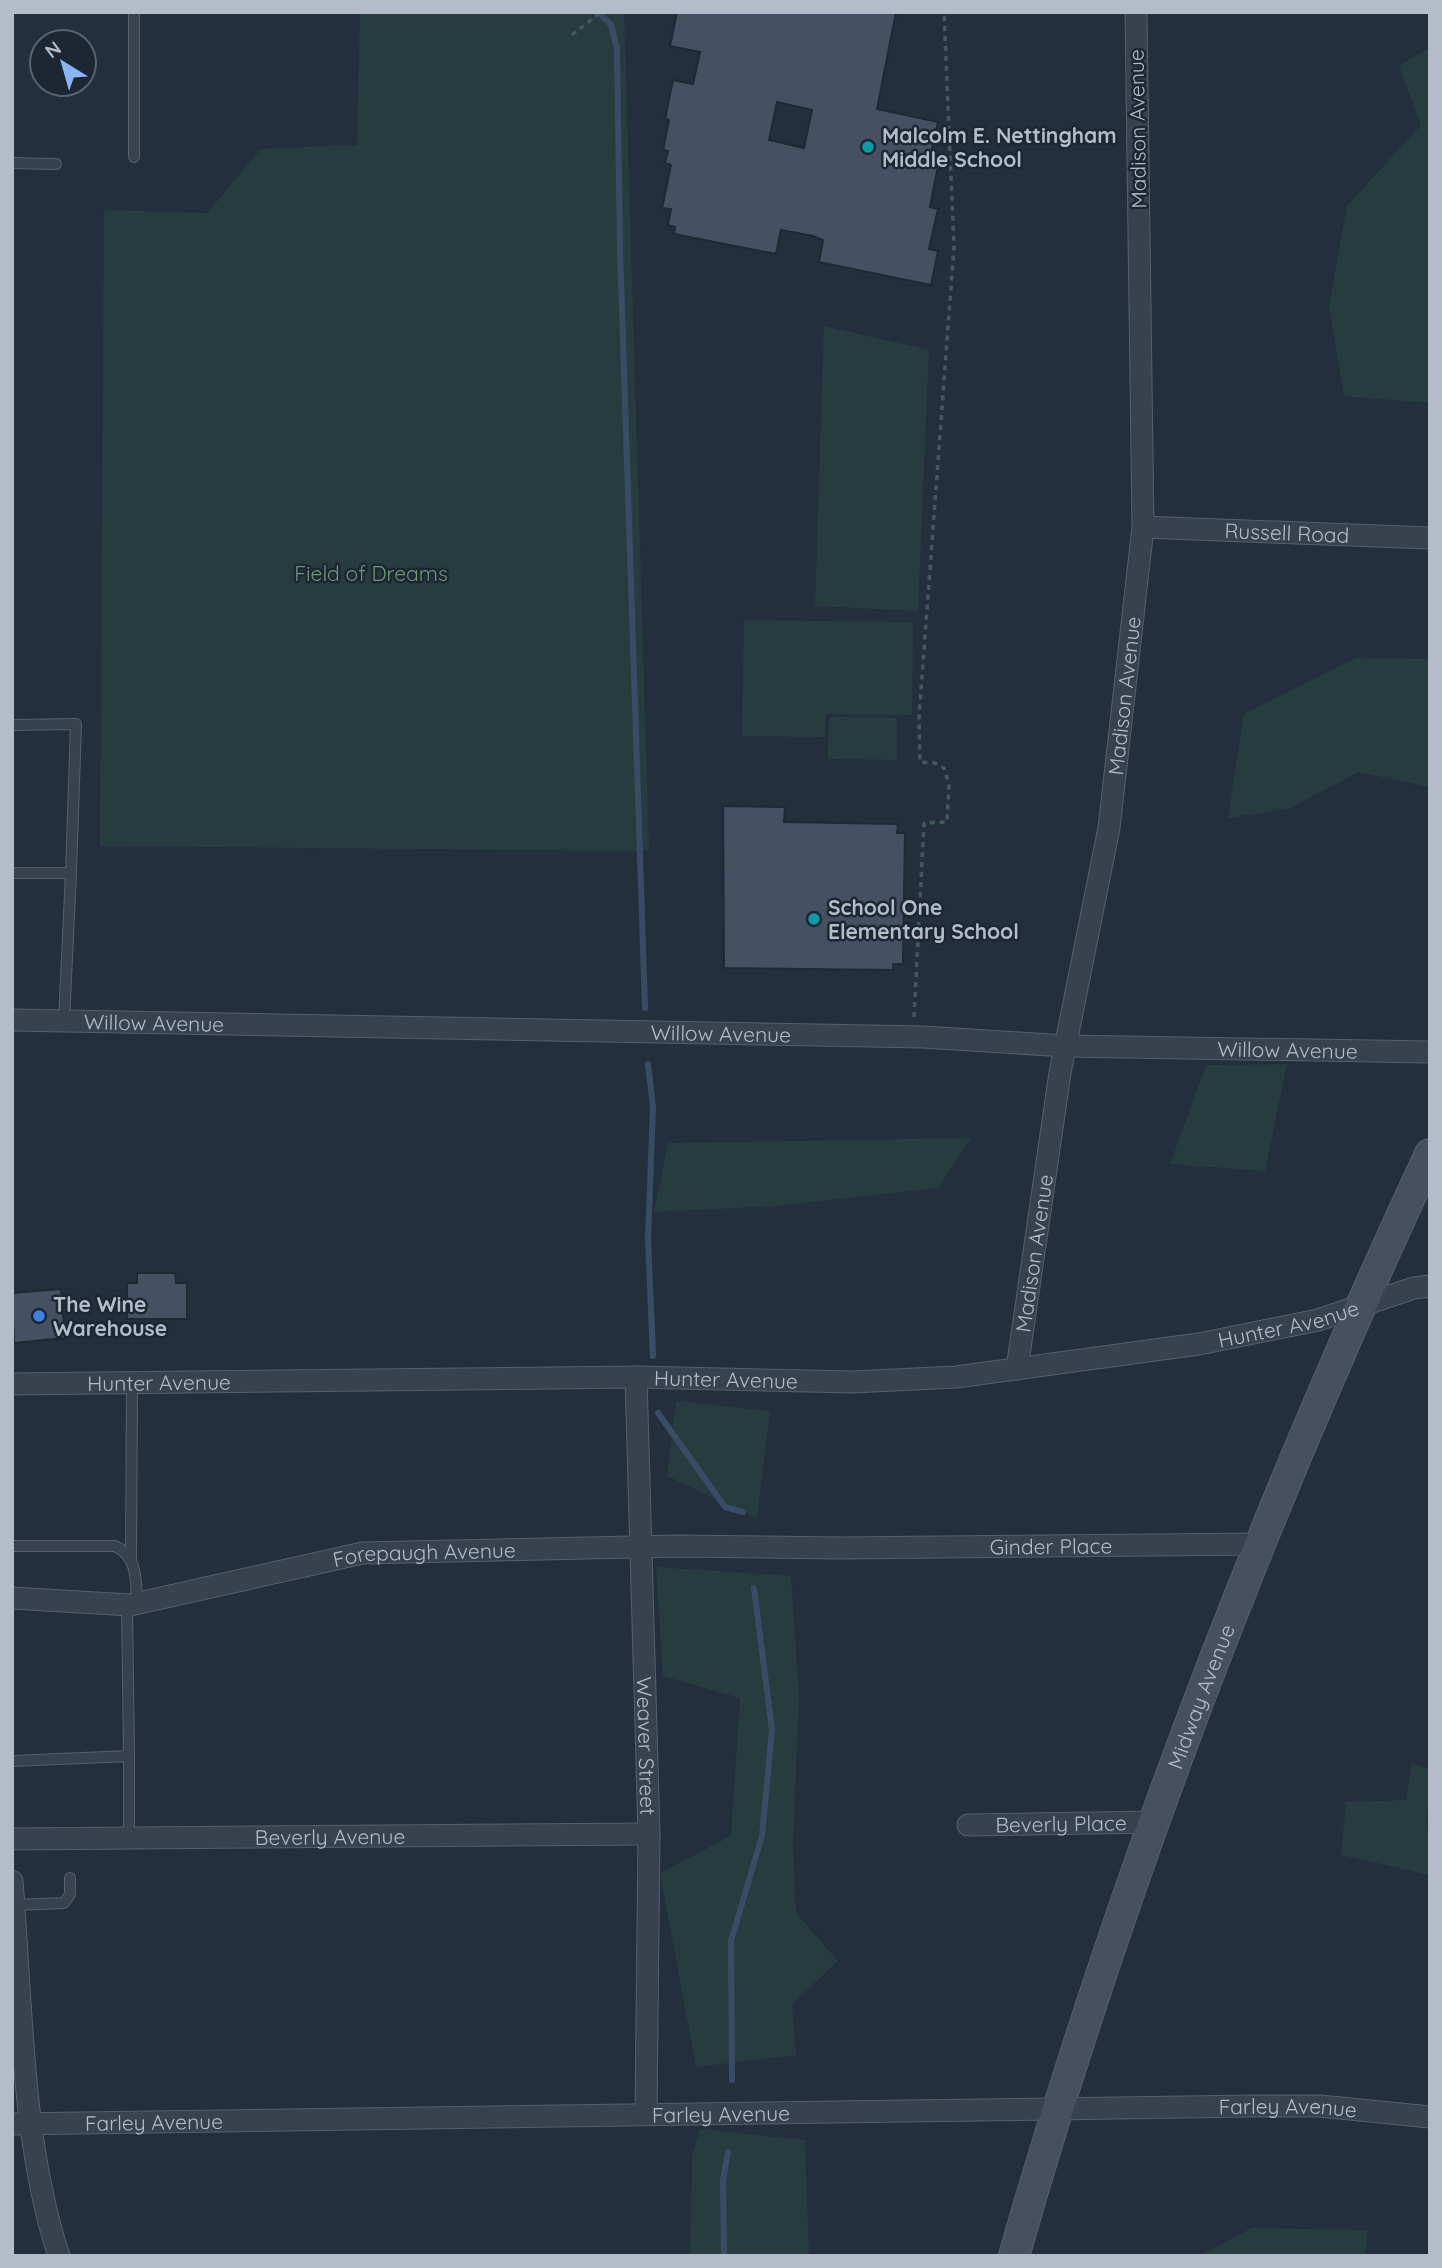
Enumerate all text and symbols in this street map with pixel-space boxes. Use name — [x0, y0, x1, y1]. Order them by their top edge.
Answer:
north arrow — [28, 28, 98, 98]
text: N — [40, 36, 66, 63]
street label: Madison Avenue — [1123, 49, 1151, 209]
place label: Malcolm E. Nettingham Middle School — [882, 122, 1117, 172]
marker: Malcolm E. Nettingham Middle School — [860, 139, 876, 155]
street label: Russell Road — [1224, 517, 1350, 548]
park label: Field of Dreams — [294, 560, 448, 586]
street label: Madison Avenue — [1102, 615, 1146, 777]
place label: School One Elementary School — [828, 894, 1019, 944]
marker: School One Elementary School — [806, 911, 822, 927]
street label: Willow Avenue — [84, 1008, 224, 1037]
street label: Willow Avenue — [650, 1019, 791, 1048]
street label: Willow Avenue — [1217, 1035, 1358, 1064]
street label: Madison Avenue — [1009, 1172, 1058, 1334]
place label: The Wine Warehouse — [53, 1291, 167, 1341]
street label: Hunter Avenue — [1216, 1294, 1362, 1353]
marker: The Wine Warehouse — [31, 1308, 47, 1324]
street label: Hunter Avenue — [654, 1364, 798, 1394]
street label: Hunter Avenue — [87, 1369, 231, 1396]
street label: Ginder Place — [990, 1532, 1112, 1560]
street label: Forepaugh Avenue — [330, 1537, 516, 1572]
street label: Midway Avenue — [1161, 1620, 1240, 1772]
street label: Weaver Street — [632, 1676, 661, 1815]
street label: Beverly Place — [995, 1809, 1127, 1838]
street label: Beverly Avenue — [255, 1823, 405, 1850]
street label: Farley Avenue — [1219, 2093, 1358, 2123]
street label: Farley Avenue — [652, 2100, 790, 2128]
street label: Farley Avenue — [85, 2108, 223, 2136]

